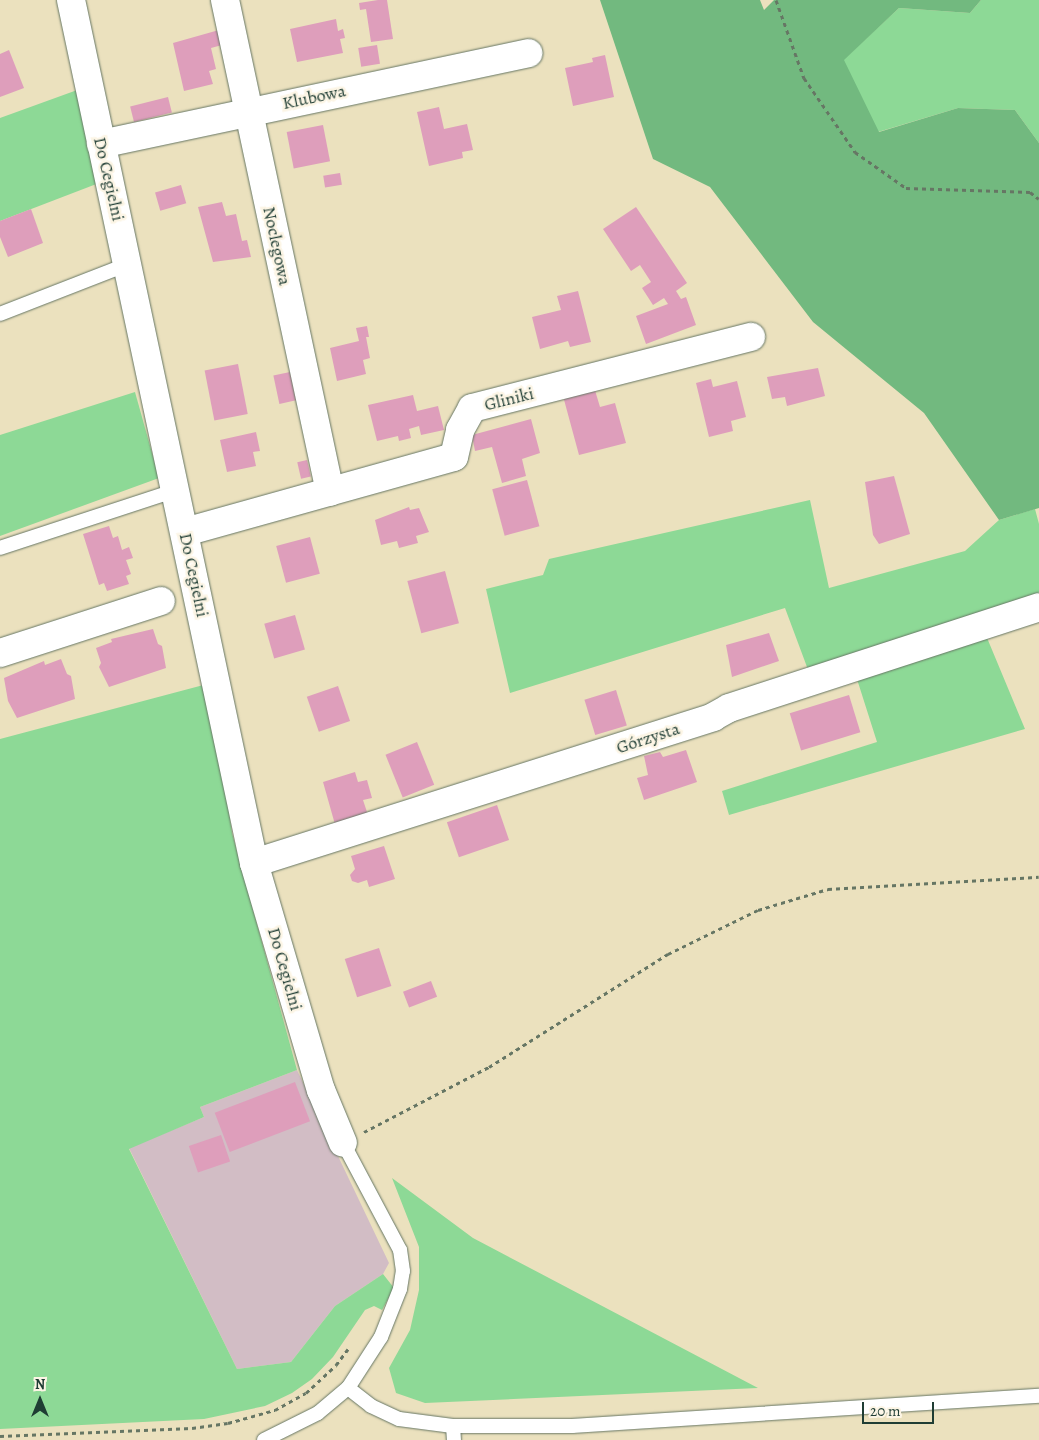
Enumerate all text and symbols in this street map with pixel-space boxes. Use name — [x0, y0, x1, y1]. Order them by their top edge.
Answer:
street label: Klubowa — [280, 80, 348, 114]
street label: Do Cegielni — [89, 135, 129, 223]
street label: Noclegowa — [258, 205, 296, 287]
street label: Gliniki — [482, 382, 536, 416]
street label: Do Cegielni — [175, 531, 213, 619]
street label: Górzysta — [614, 718, 682, 758]
street label: Do Cegielni — [263, 925, 307, 1013]
north arrow — [15, 1375, 65, 1425]
text: N — [35, 1375, 45, 1394]
scale bar — [864, 1392, 936, 1424]
text: 20 m — [870, 1401, 901, 1421]

